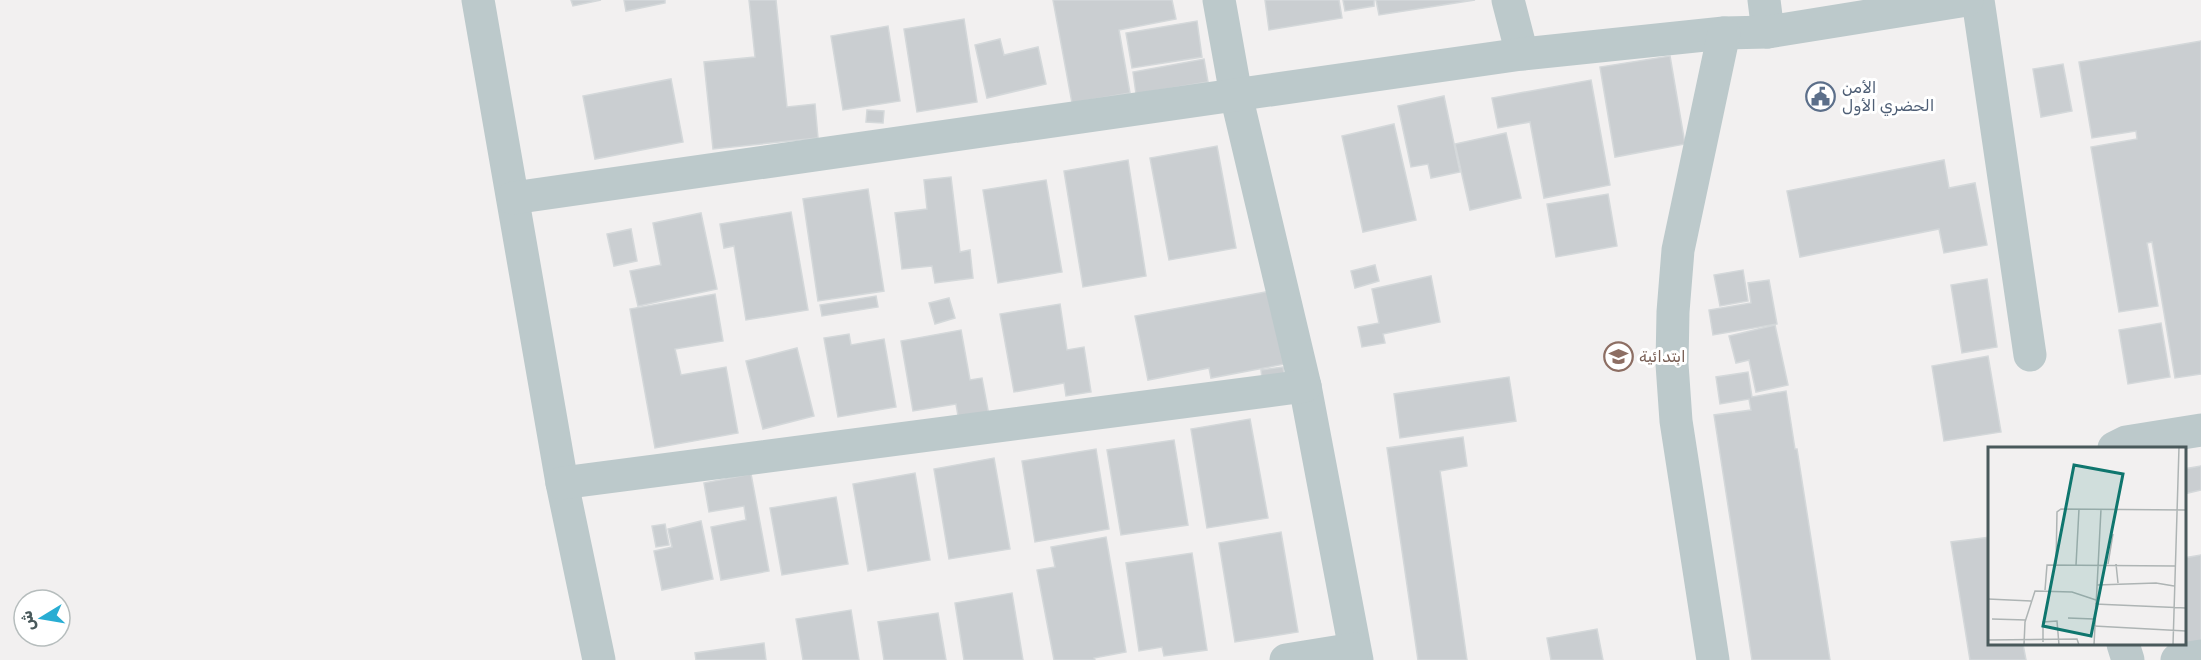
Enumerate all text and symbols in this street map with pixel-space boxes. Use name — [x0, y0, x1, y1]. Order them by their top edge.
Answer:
place label: الأمن الحضري الأول — [1842, 78, 1934, 117]
public building icon: الأمن الحضري الأول — [1805, 80, 1837, 112]
school or university icon: ابتدائية — [1602, 340, 1634, 372]
place label: ابتدائية — [1639, 347, 1686, 366]
inset map — [1988, 447, 2186, 645]
north arrow — [12, 588, 72, 648]
text: ش — [17, 609, 39, 633]

